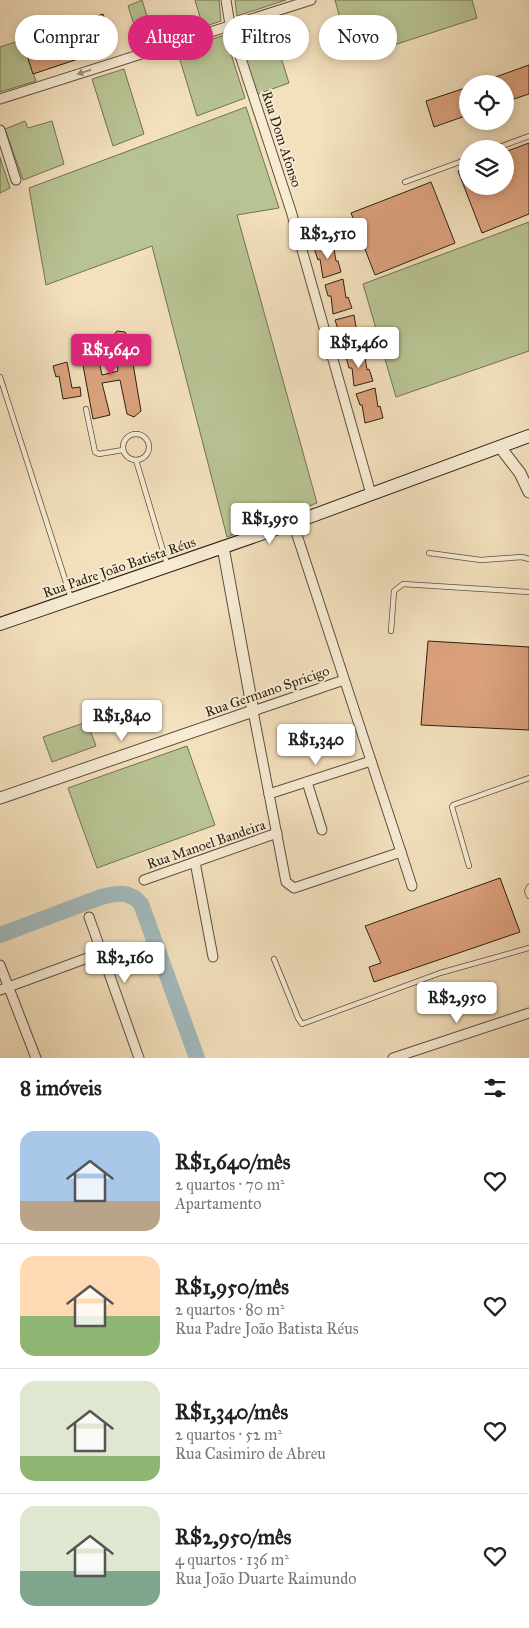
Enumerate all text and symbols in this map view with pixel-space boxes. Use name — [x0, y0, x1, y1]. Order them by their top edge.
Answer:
chip: Comprar — [15, 15, 118, 60]
chip: Alugar — [128, 15, 213, 60]
chip: Filtros — [223, 15, 309, 60]
chip: Novo — [319, 15, 397, 60]
one-way arrow — [76, 68, 91, 76]
map controls — [459, 75, 514, 195]
button: locate — [459, 75, 514, 130]
street label: Rua Dom Afonso — [258, 89, 305, 189]
button: layers — [459, 140, 514, 195]
pin: R$2,510 — [282, 218, 374, 260]
text: R$2,510 — [300, 224, 356, 243]
pin: R$1,460 — [313, 326, 405, 369]
text: R$1,460 — [330, 333, 388, 352]
pin: R$1,640 — [65, 334, 157, 376]
text: R$1,640 — [82, 340, 140, 359]
pin: R$1,950 — [224, 502, 316, 545]
text: R$1,950 — [242, 509, 298, 528]
street label: Rua Padre João Batista Réus — [40, 533, 198, 603]
street label: Rua Germano Spricigo — [203, 662, 332, 721]
pin: R$1,840 — [76, 700, 168, 742]
text: R$1,840 — [93, 706, 151, 725]
pin: R$1,340 — [270, 724, 362, 766]
text: R$1,340 — [288, 730, 344, 749]
street label: Rua Manoel Bandeira — [145, 816, 268, 873]
pin: R$2,160 — [79, 942, 171, 984]
text: R$2,160 — [96, 948, 154, 967]
pin: R$2,950 — [411, 982, 503, 1024]
text: R$2,950 — [428, 988, 486, 1007]
icon: filters — [481, 1074, 509, 1102]
text: 8 imóveis — [20, 1075, 102, 1101]
text: R$1,640/mês — [175, 1149, 290, 1175]
icon: home — [60, 1151, 120, 1211]
icon: heart — [481, 1167, 509, 1195]
text: 2 quartos · 70 m² — [175, 1175, 285, 1194]
text: Apartamento — [175, 1194, 261, 1213]
text: R$1,950/mês — [175, 1274, 289, 1300]
icon: home — [60, 1276, 120, 1336]
icon: heart — [481, 1292, 509, 1320]
text: 2 quartos · 80 m² — [175, 1300, 285, 1319]
text: Rua Padre João Batista Réus — [175, 1319, 359, 1338]
text: R$1,340/mês — [175, 1399, 288, 1425]
icon: home — [60, 1401, 120, 1461]
icon: heart — [481, 1417, 509, 1445]
text: 2 quartos · 52 m² — [175, 1425, 282, 1444]
text: Rua Casimiro de Abreu — [175, 1444, 326, 1463]
text: R$2,950/mês — [175, 1524, 291, 1550]
icon: home — [60, 1526, 120, 1586]
icon: heart — [481, 1542, 509, 1570]
text: 4 quartos · 136 m² — [175, 1550, 289, 1569]
text: Rua João Duarte Raimundo — [175, 1569, 356, 1588]

